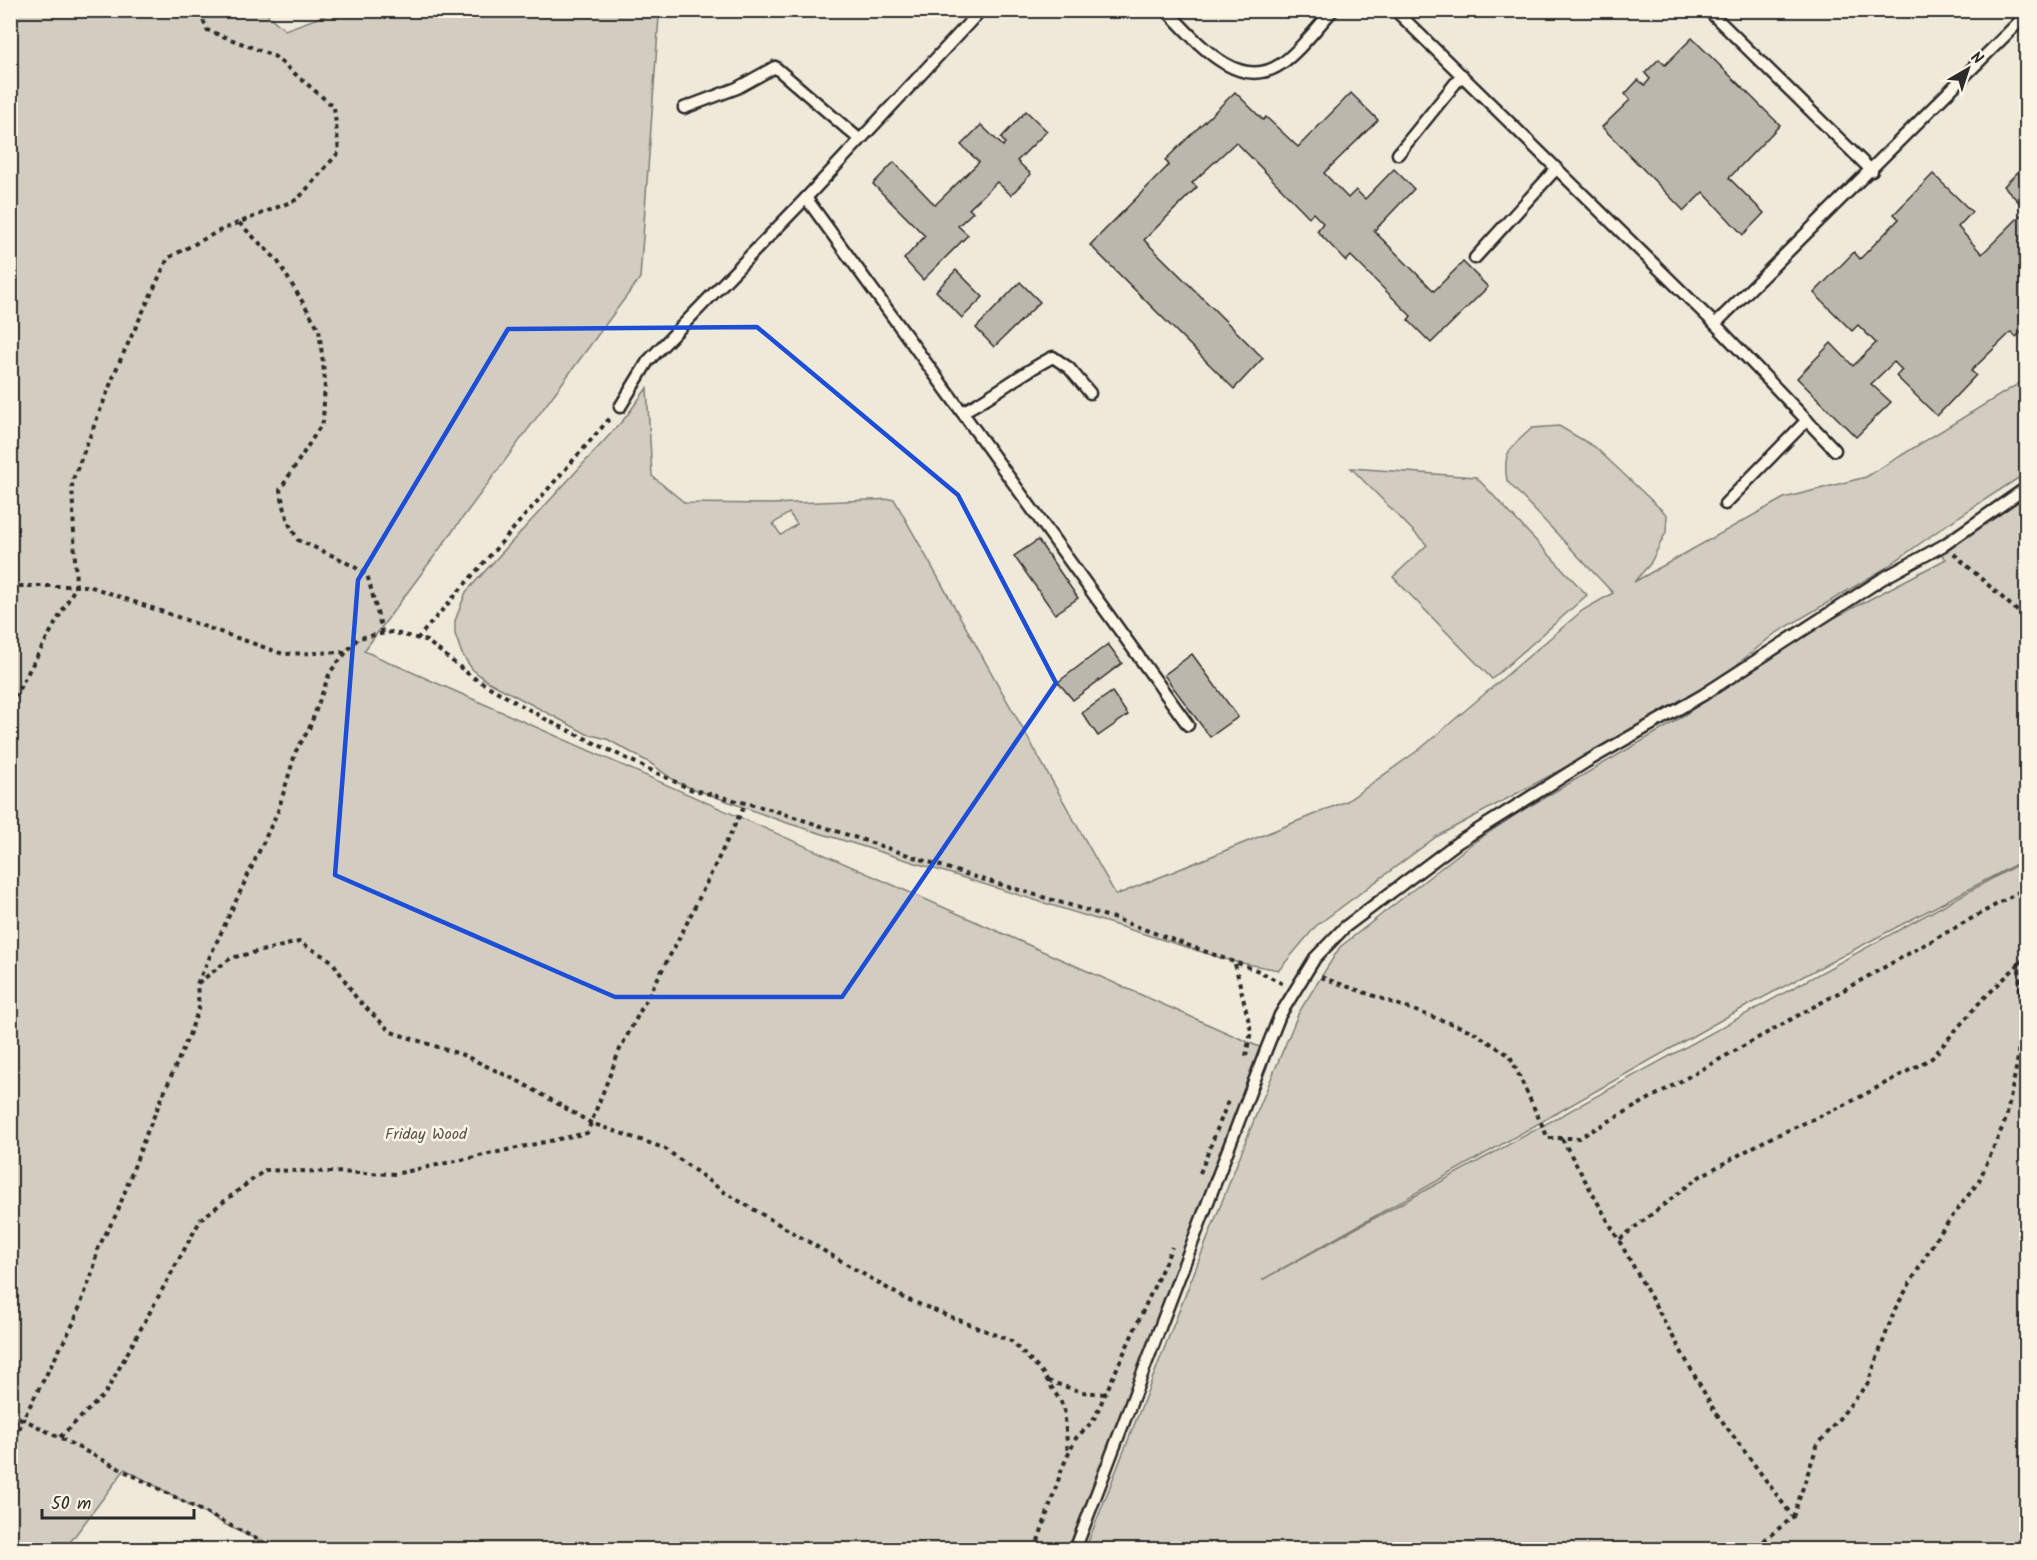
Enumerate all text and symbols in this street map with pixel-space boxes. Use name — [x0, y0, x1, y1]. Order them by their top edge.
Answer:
north arrow — [1938, 39, 1998, 99]
text: N — [1965, 46, 1988, 71]
park label: Friday Wood — [385, 1122, 468, 1147]
scale bar — [42, 1482, 194, 1520]
text: 50 m — [51, 1490, 91, 1519]

